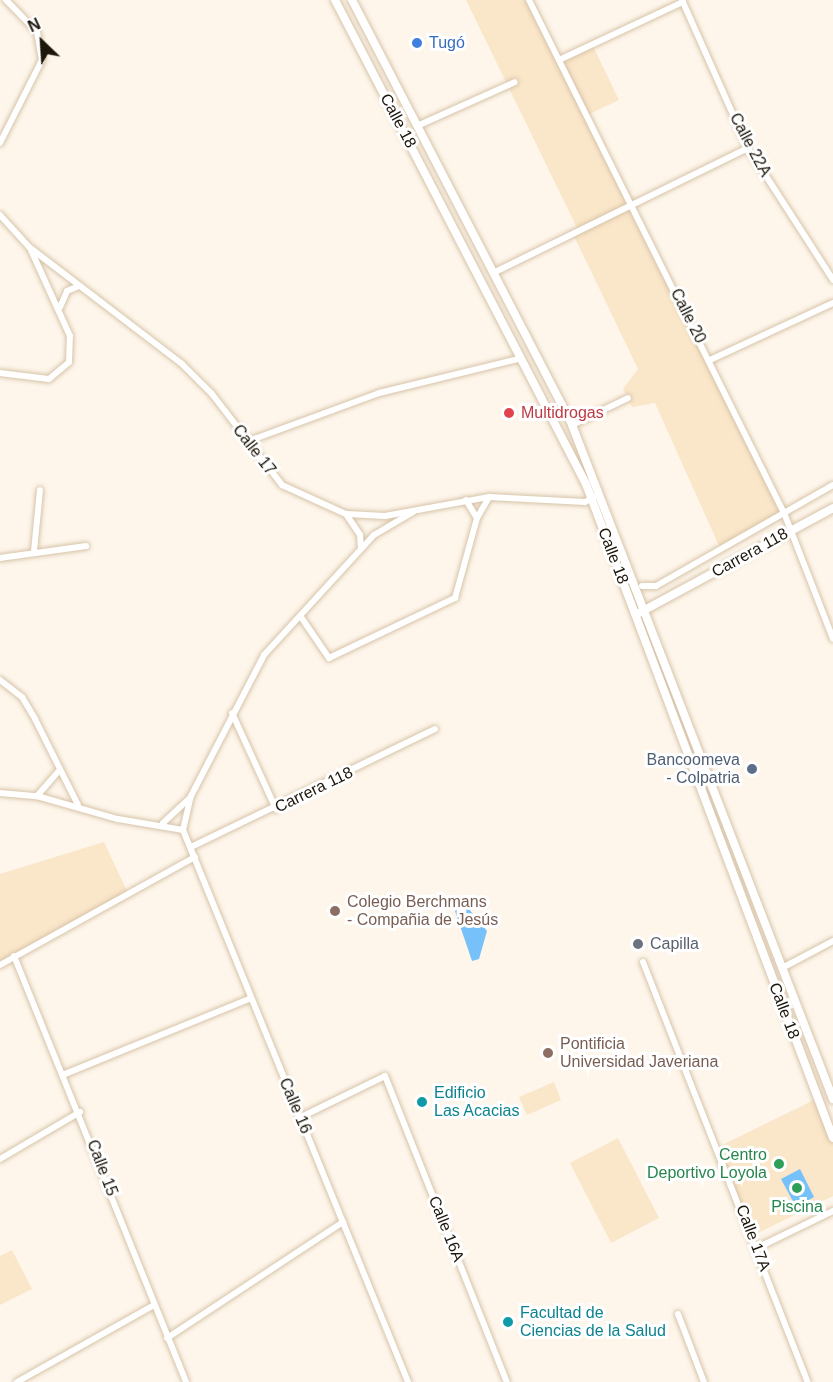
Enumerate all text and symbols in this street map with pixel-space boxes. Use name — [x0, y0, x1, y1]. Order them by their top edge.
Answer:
north arrow — [12, 12, 72, 72]
text: N — [25, 15, 43, 35]
place label: Tugó — [429, 33, 465, 53]
marker: Tugó — [410, 36, 424, 50]
street label: Calle 18 — [376, 91, 420, 151]
street label: Calle 22A — [725, 110, 775, 180]
street label: Calle 20 — [666, 285, 710, 347]
place label: Multidrogas — [521, 403, 604, 423]
marker: Multidrogas — [502, 406, 516, 420]
street label: Calle 17 — [228, 421, 280, 479]
street label: Carrera 118 — [709, 524, 791, 582]
street label: Calle 18 — [594, 525, 632, 587]
place label: Bancoomeva - Colpatria — [647, 750, 740, 788]
marker: Bancoomeva - Colpatria — [745, 762, 759, 776]
street label: Carrera 118 — [272, 763, 356, 817]
place label: Colegio Berchmans - Compañia de Jesús — [347, 892, 498, 930]
marker: Colegio Berchmans - Compañia de Jesús — [328, 904, 342, 918]
place label: Capilla — [650, 934, 699, 954]
marker: Capilla — [631, 937, 645, 951]
street label: Calle 18 — [765, 980, 803, 1042]
place label: Pontificia Universidad Javeriana — [560, 1034, 718, 1072]
marker: Pontificia Universidad Javeriana — [541, 1046, 555, 1060]
street label: Calle 16 — [275, 1075, 315, 1137]
place label: Edificio Las Acacias — [434, 1083, 520, 1121]
marker: Edificio Las Acacias — [415, 1095, 429, 1109]
street label: Calle 15 — [83, 1137, 121, 1199]
place label: Centro Deportivo Loyola — [647, 1145, 767, 1183]
marker: Centro Deportivo Loyola — [772, 1157, 786, 1171]
marker: Piscina — [790, 1181, 804, 1195]
street label: Calle 16A — [424, 1193, 468, 1265]
place label: Piscina — [771, 1197, 823, 1217]
street label: Calle 17A — [732, 1202, 774, 1274]
place label: Facultad de Ciencias de la Salud — [520, 1303, 666, 1341]
marker: Facultad de Ciencias de la Salud — [501, 1315, 515, 1329]

